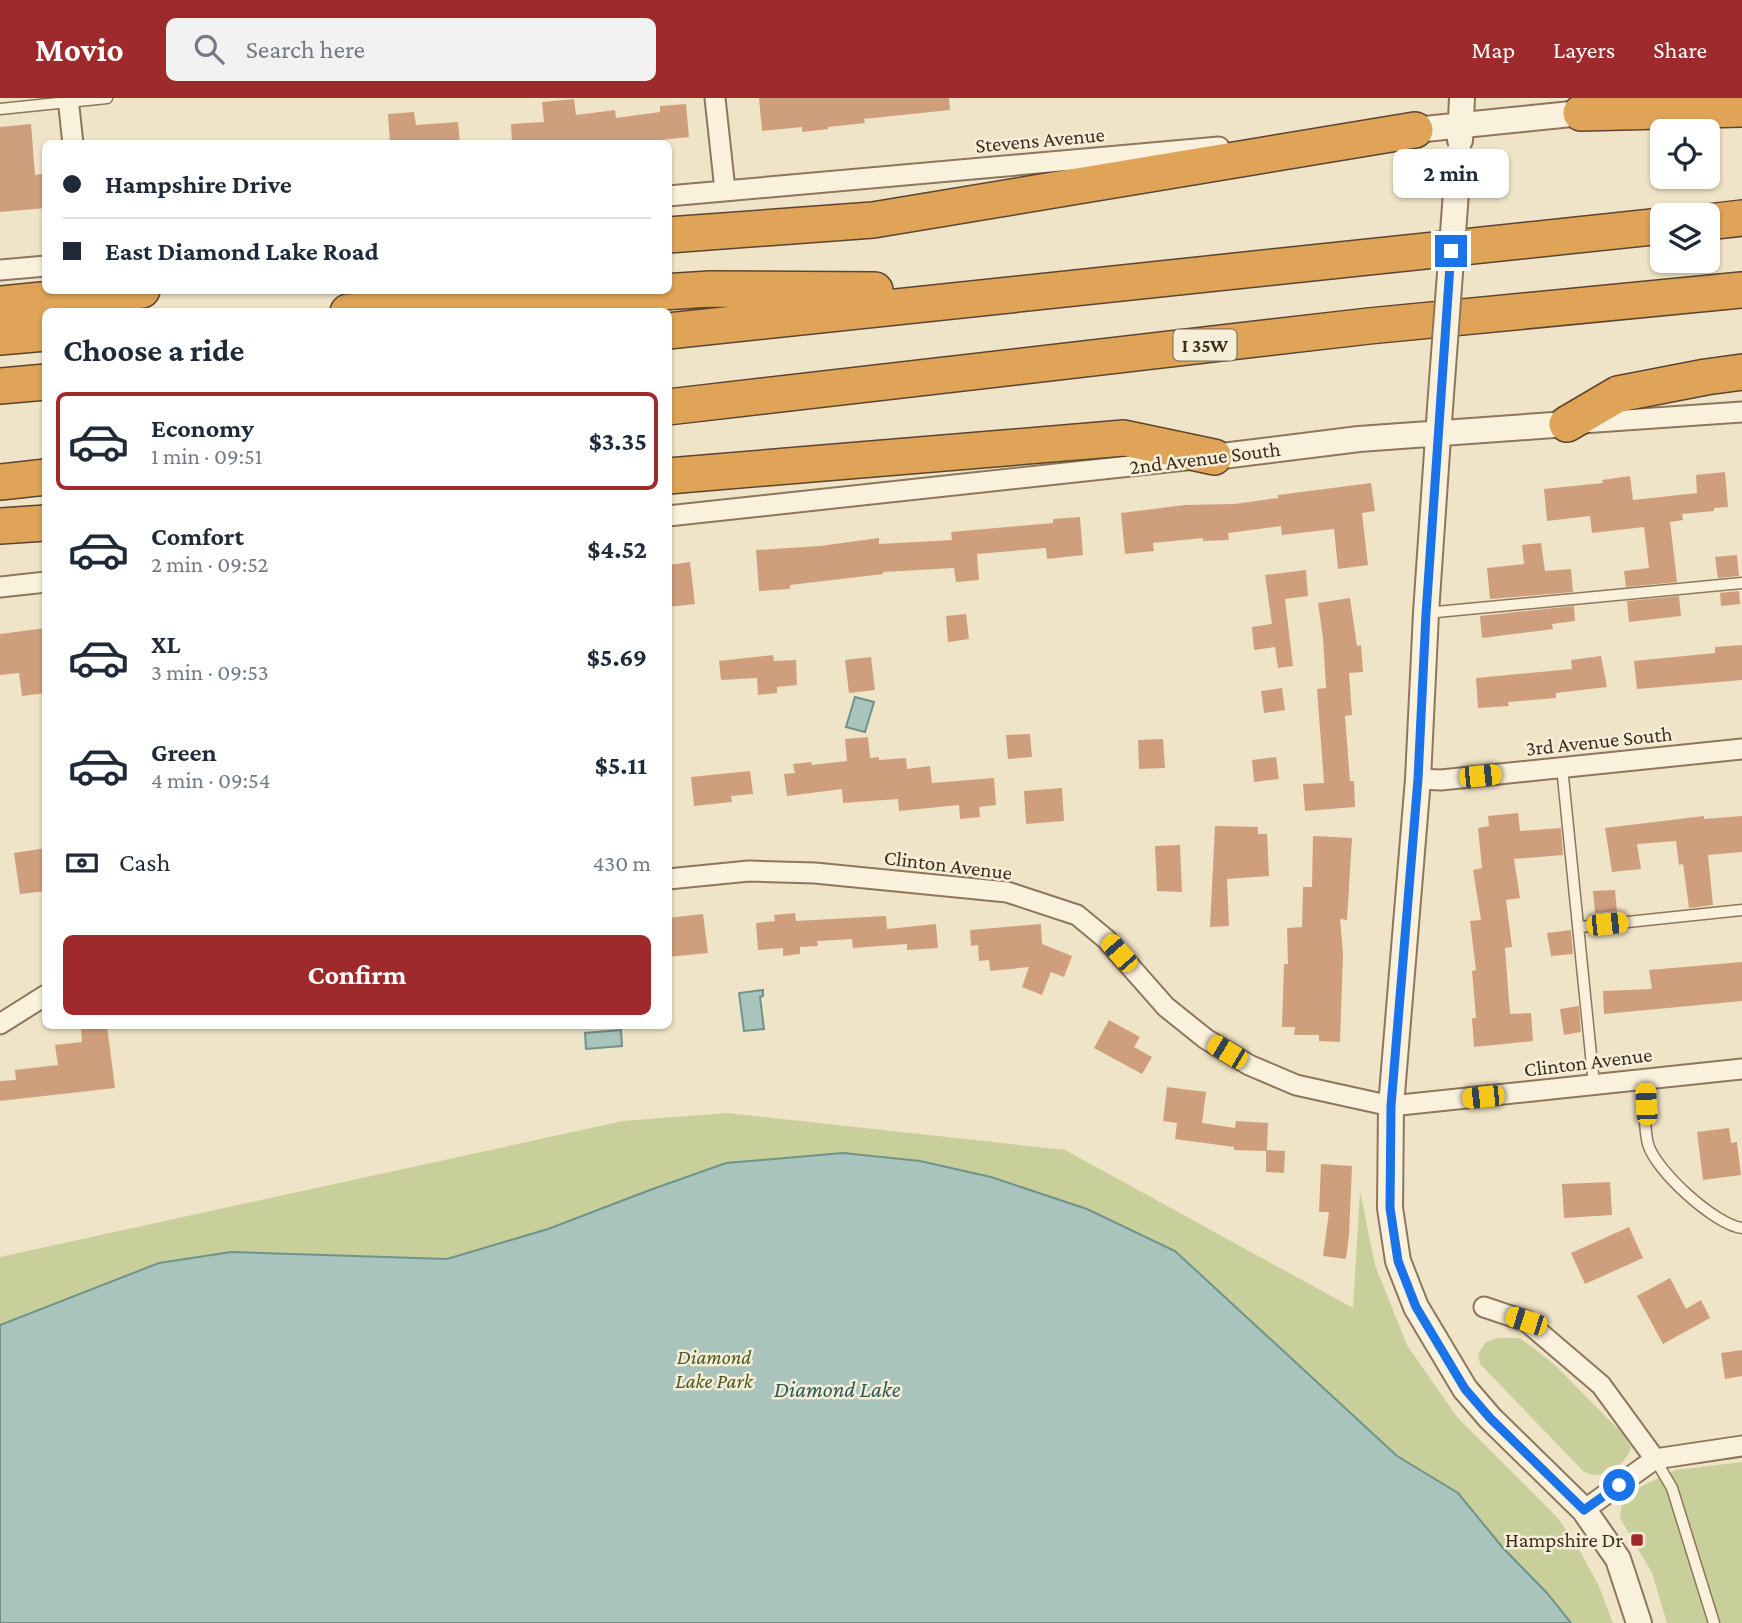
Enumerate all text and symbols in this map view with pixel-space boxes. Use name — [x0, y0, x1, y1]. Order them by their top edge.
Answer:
search box — [166, 18, 656, 81]
icon: search — [190, 30, 228, 68]
text: Movio — [35, 31, 124, 68]
text: Search here — [246, 35, 365, 64]
text: Map — [1471, 36, 1515, 63]
text: Layers — [1553, 36, 1615, 63]
text: Share — [1653, 36, 1707, 63]
map controls — [1650, 119, 1720, 273]
button: locate — [1650, 119, 1720, 189]
street label: Stevens Avenue — [974, 122, 1106, 158]
callout: 2 min — [1393, 150, 1509, 198]
text: 2 min — [1423, 160, 1479, 186]
text: Hampshire Drive — [105, 170, 292, 199]
button: layers — [1650, 203, 1720, 273]
route end — [1435, 235, 1467, 267]
text: East Diamond Lake Road — [105, 237, 379, 266]
road number: I 35W — [1174, 330, 1236, 360]
text: Choose a ride — [63, 332, 244, 368]
icon: car — [67, 410, 130, 473]
text: Economy — [151, 414, 254, 443]
text: $3.35 — [589, 427, 647, 456]
street label: 2nd Avenue South — [1128, 437, 1282, 479]
text: 1 min · 09:51 — [151, 443, 262, 469]
icon: car — [67, 518, 130, 581]
text: Comfort — [151, 522, 244, 551]
text: $4.52 — [587, 535, 647, 564]
text: 2 min · 09:52 — [151, 551, 268, 577]
icon: car — [67, 626, 130, 689]
text: XL — [151, 630, 180, 659]
text: $5.69 — [587, 643, 647, 672]
text: 3 min · 09:53 — [151, 659, 269, 685]
street label: 3rd Avenue South — [1524, 721, 1674, 761]
icon: car — [67, 734, 130, 797]
text: Green — [151, 738, 217, 767]
text: $5.11 — [595, 751, 647, 780]
car — [1459, 763, 1502, 789]
text: 4 min · 09:54 — [151, 767, 271, 793]
icon: cash — [63, 844, 101, 882]
street label: Clinton Avenue — [883, 845, 1013, 885]
text: Cash — [119, 848, 170, 877]
text: 430 m — [593, 850, 651, 876]
car — [1586, 911, 1629, 937]
car — [1098, 930, 1141, 976]
button: Confirm — [63, 935, 651, 1015]
car — [1204, 1032, 1251, 1072]
street label: Clinton Avenue — [1523, 1042, 1653, 1082]
car — [1635, 1082, 1658, 1126]
car — [1462, 1084, 1505, 1110]
car — [1503, 1305, 1550, 1337]
park label: Diamond Lake Park — [675, 1345, 754, 1393]
water label: Diamond Lake — [774, 1376, 901, 1402]
route start — [1603, 1469, 1635, 1501]
place label: Hampshire Dr — [1505, 1528, 1624, 1552]
marker: Hampshire Dr — [1629, 1532, 1645, 1548]

